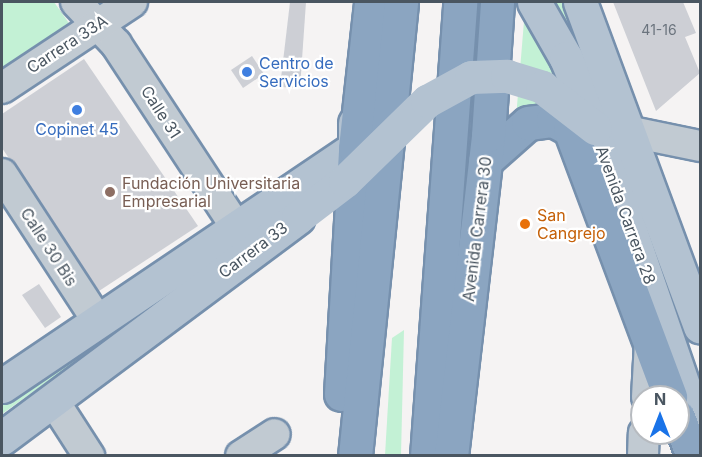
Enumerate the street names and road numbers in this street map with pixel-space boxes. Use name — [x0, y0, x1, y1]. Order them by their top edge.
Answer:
street label: Carrera 33A — [23, 11, 111, 77]
street label: Calle 31 — [137, 82, 185, 142]
street label: Avenida Carrera 28 — [592, 143, 660, 287]
street label: Avenida Carrera 30 — [459, 155, 495, 303]
street label: Calle 30 Bis — [17, 204, 81, 290]
street label: Carrera 33 — [215, 218, 291, 282]

